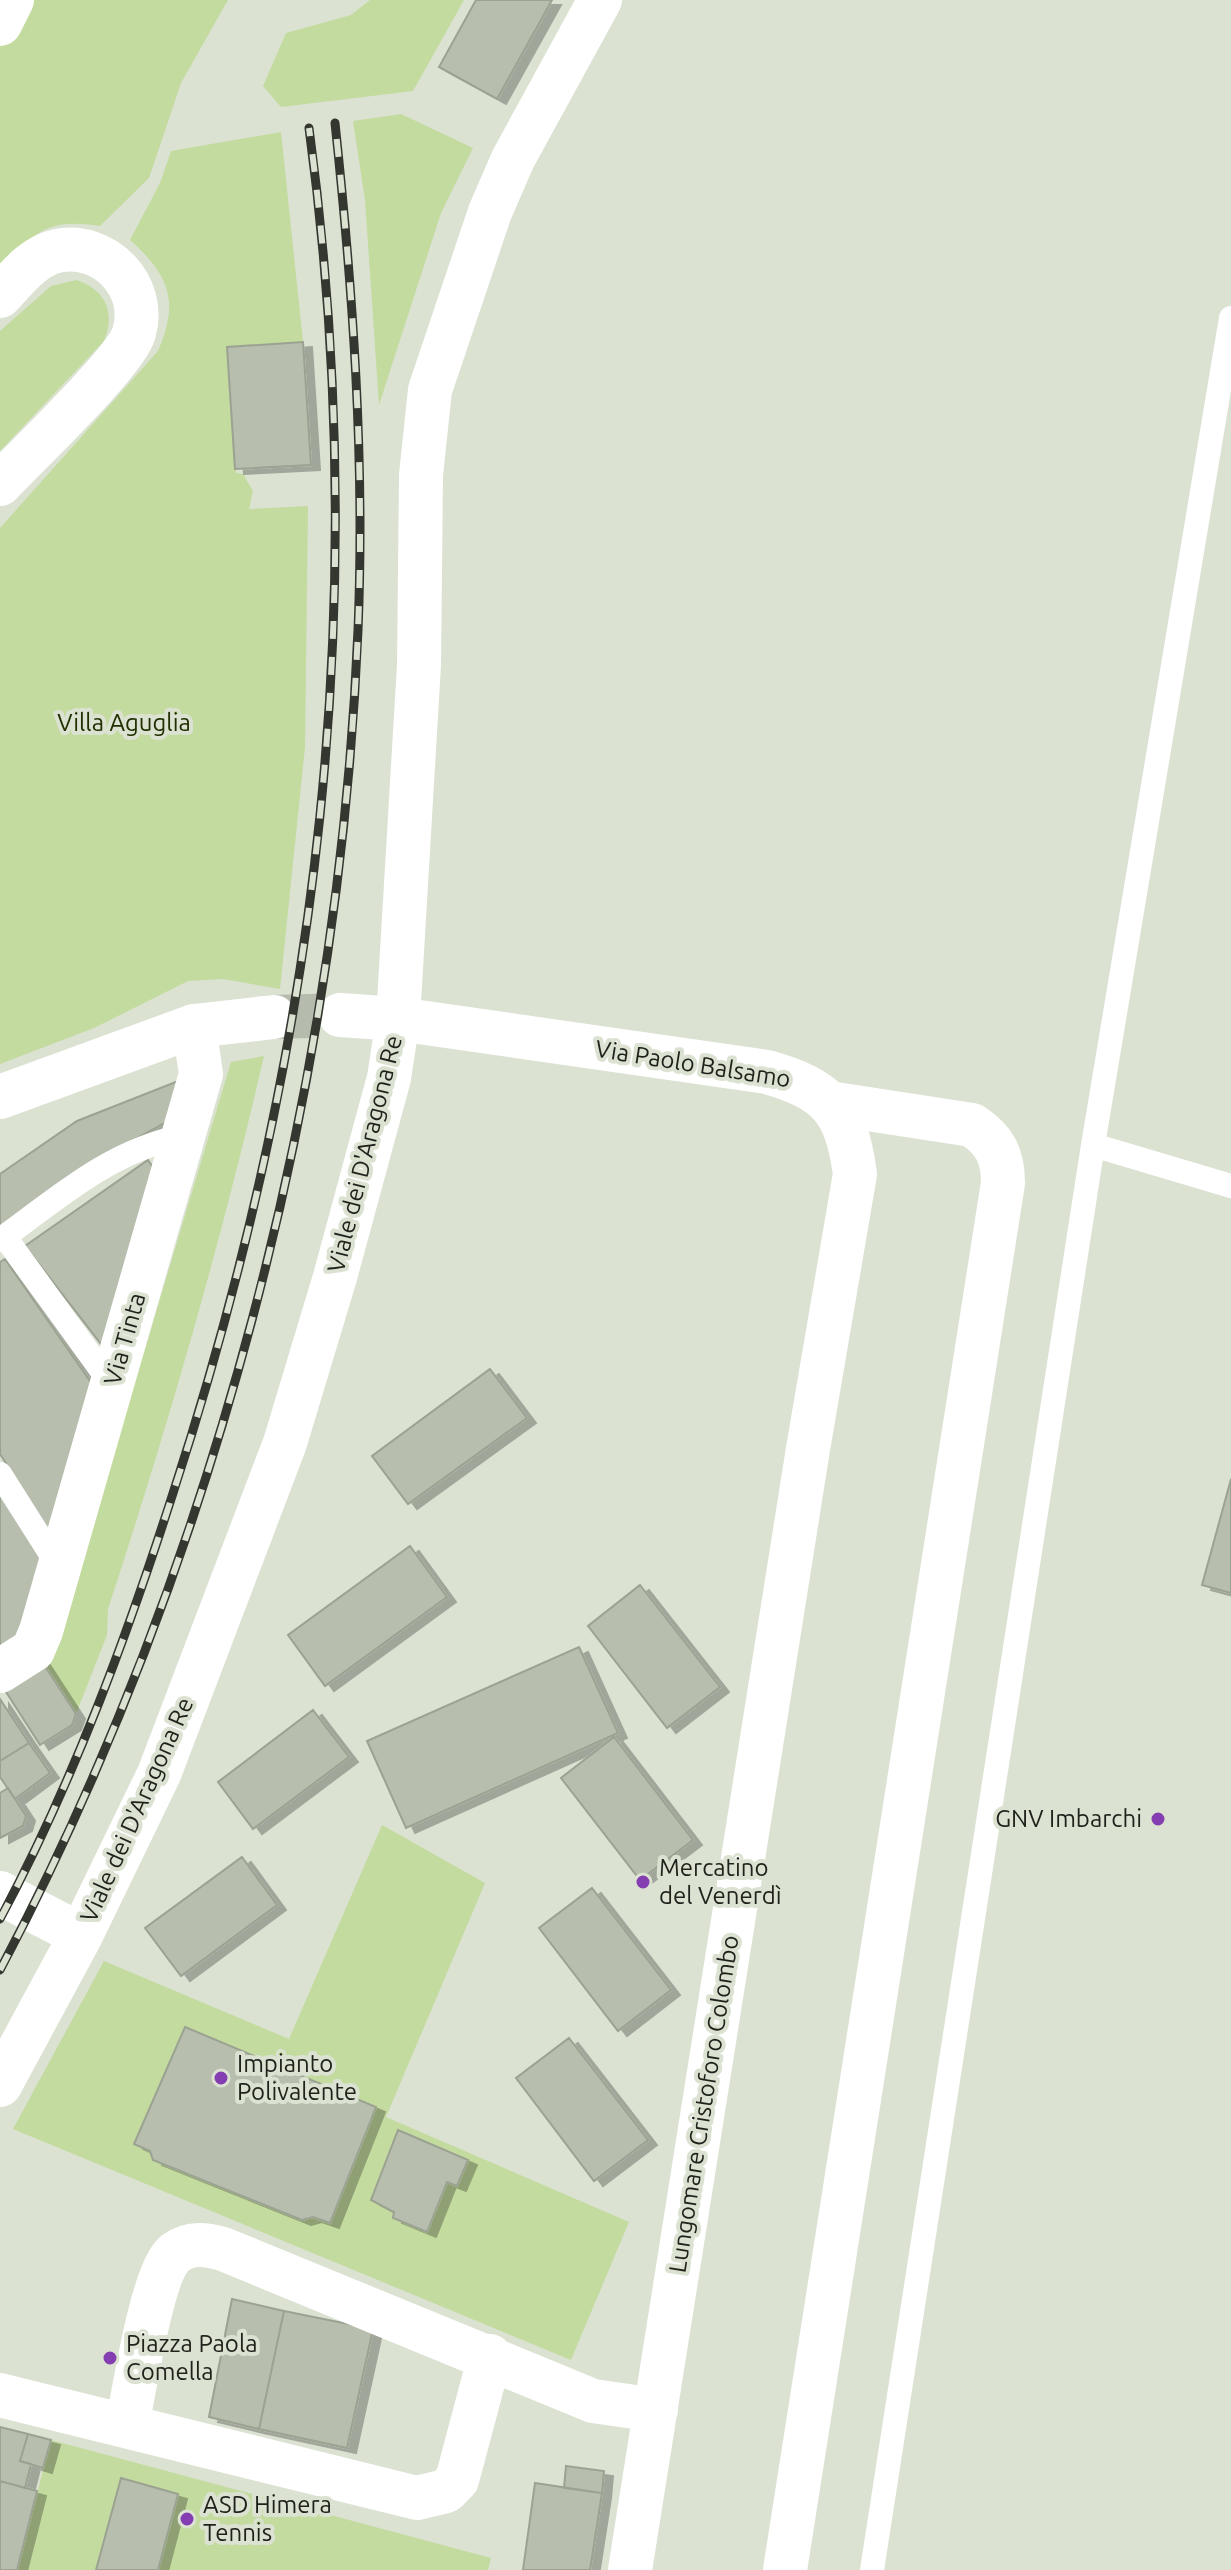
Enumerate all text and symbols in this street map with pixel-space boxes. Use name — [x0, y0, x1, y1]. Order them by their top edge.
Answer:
park label: Villa Aguglia — [57, 709, 191, 736]
street label: Viale dei D'Aragona Re — [322, 1033, 407, 1275]
street label: Via Paolo Balsamo — [593, 1035, 793, 1092]
street label: Via Tinta — [98, 1290, 151, 1388]
street label: Viale dei D'Aragona Re — [75, 1693, 198, 1926]
place label: GNV Imbarchi — [995, 1805, 1142, 1832]
marker: GNV Imbarchi — [1149, 1810, 1167, 1828]
place label: Mercatino del Venerdì — [659, 1854, 782, 1909]
marker: Mercatino del Venerdì — [634, 1873, 652, 1891]
street label: Lungomare Cristoforo Colombo — [663, 1933, 744, 2275]
place label: Impianto Polivalente — [237, 2050, 357, 2105]
marker: Impianto Polivalente — [212, 2069, 230, 2087]
place label: Piazza Paola Comella — [126, 2330, 258, 2385]
marker: Piazza Paola Comella — [101, 2349, 119, 2367]
place label: ASD Himera Tennis — [203, 2491, 332, 2546]
marker: ASD Himera Tennis — [178, 2510, 196, 2528]

